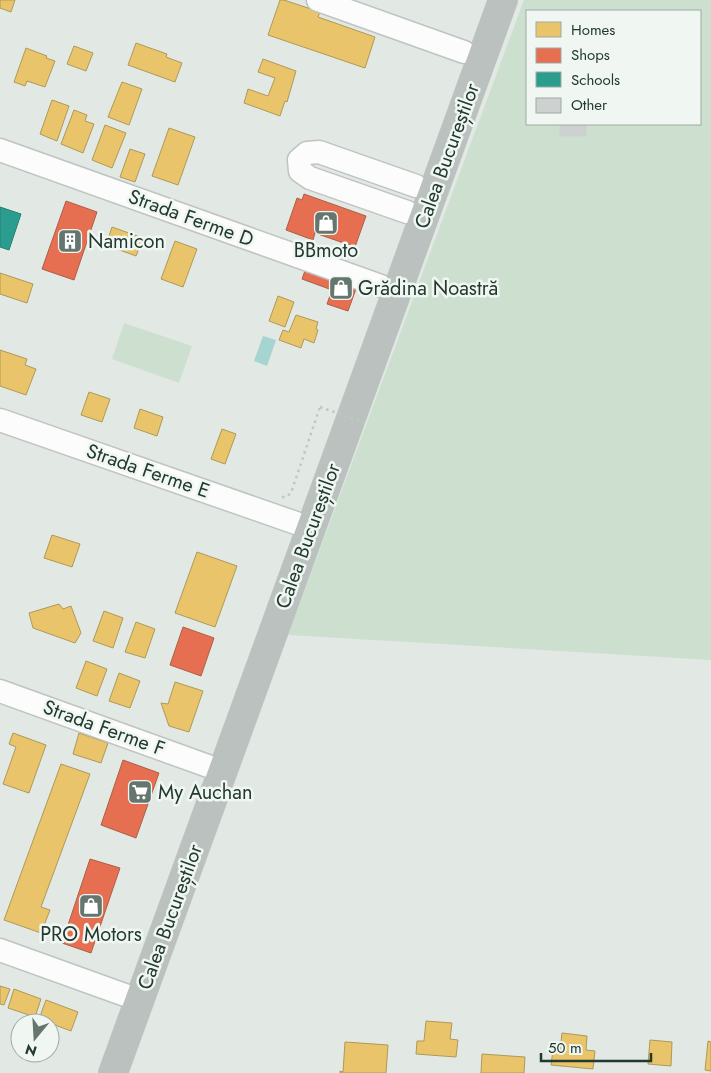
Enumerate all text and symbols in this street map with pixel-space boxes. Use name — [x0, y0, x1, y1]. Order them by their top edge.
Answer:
legend — [526, 10, 701, 125]
text: Homes — [571, 19, 615, 41]
text: Shops — [571, 44, 610, 66]
text: Schools — [571, 69, 620, 91]
street label: Calea Bucureștilor — [407, 79, 487, 233]
text: Other — [571, 94, 608, 116]
street label: Strada Ferme D — [124, 182, 258, 254]
shop icon: BBmoto — [313, 210, 339, 236]
place label: Namicon — [88, 227, 165, 256]
building icon: Namicon — [57, 228, 83, 254]
place label: BBmoto — [294, 236, 358, 265]
place label: Grădina Noastră — [358, 274, 498, 303]
shop icon: Grădina Noastră — [328, 275, 354, 301]
street label: Strada Ferme E — [82, 436, 214, 506]
street label: Calea Bucureștilor — [268, 459, 348, 613]
street label: Strada Ferme F — [39, 693, 169, 763]
place label: My Auchan — [158, 778, 252, 807]
supermarket icon: My Auchan — [127, 779, 153, 805]
street label: Calea Bucureștilor — [130, 840, 210, 994]
shop icon: PRO Motors — [78, 893, 104, 919]
place label: PRO Motors — [40, 920, 142, 949]
north arrow — [10, 1013, 60, 1063]
scale bar — [541, 1030, 651, 1062]
text: 50 m — [548, 1037, 582, 1059]
text: N — [23, 1039, 39, 1062]

